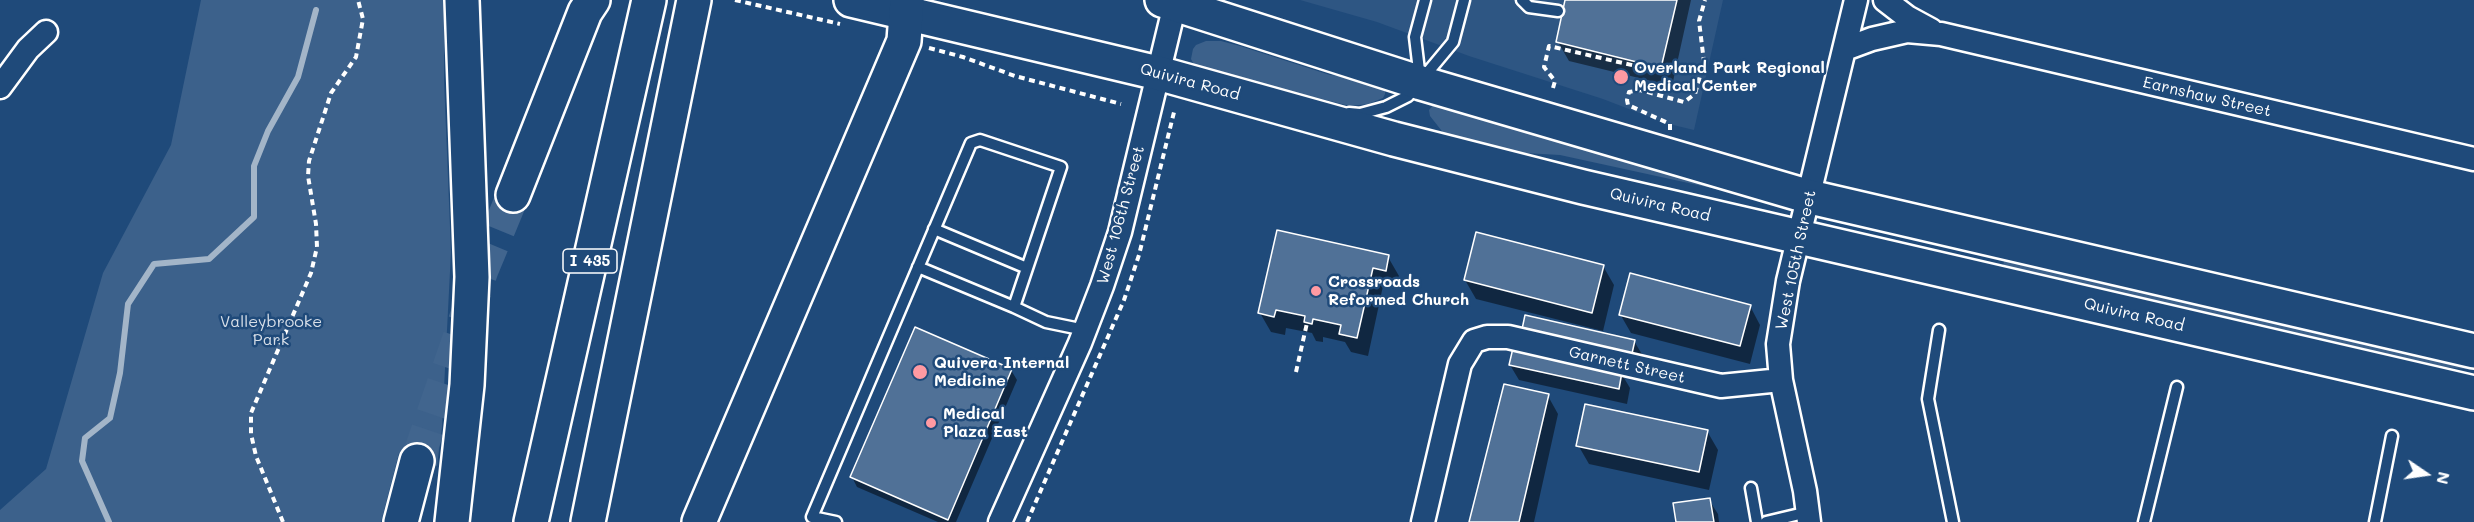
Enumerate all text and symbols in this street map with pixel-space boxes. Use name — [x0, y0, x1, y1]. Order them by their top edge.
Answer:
place label: Overland Park Regional Medical Center — [1634, 58, 1825, 96]
street label: Quivira Road — [1138, 59, 1242, 105]
marker: Overland Park Regional Medical Center — [1612, 68, 1630, 86]
street label: Earnshaw Street — [2141, 73, 2273, 121]
street label: West 106th Street — [1093, 144, 1149, 286]
street label: Quivira Road — [1608, 184, 1712, 226]
street label: West 105th Street — [1772, 188, 1820, 332]
road number: I 435 — [563, 249, 617, 273]
place label: Crossroads Reformed Church — [1328, 272, 1469, 310]
marker: Crossroads Reformed Church — [1309, 284, 1323, 298]
street label: Quivira Road — [2082, 294, 2186, 336]
park label: Valleybrooke Park — [220, 312, 322, 350]
street label: Garnett Street — [1567, 342, 1687, 388]
place label: Quivera Internal Medicine — [934, 353, 1069, 391]
marker: Quivera Internal Medicine — [911, 363, 929, 381]
place label: Medical Plaza East — [943, 404, 1028, 442]
marker: Medical Plaza East — [924, 416, 938, 430]
north arrow — [2396, 444, 2456, 504]
text: N — [2432, 470, 2456, 486]

